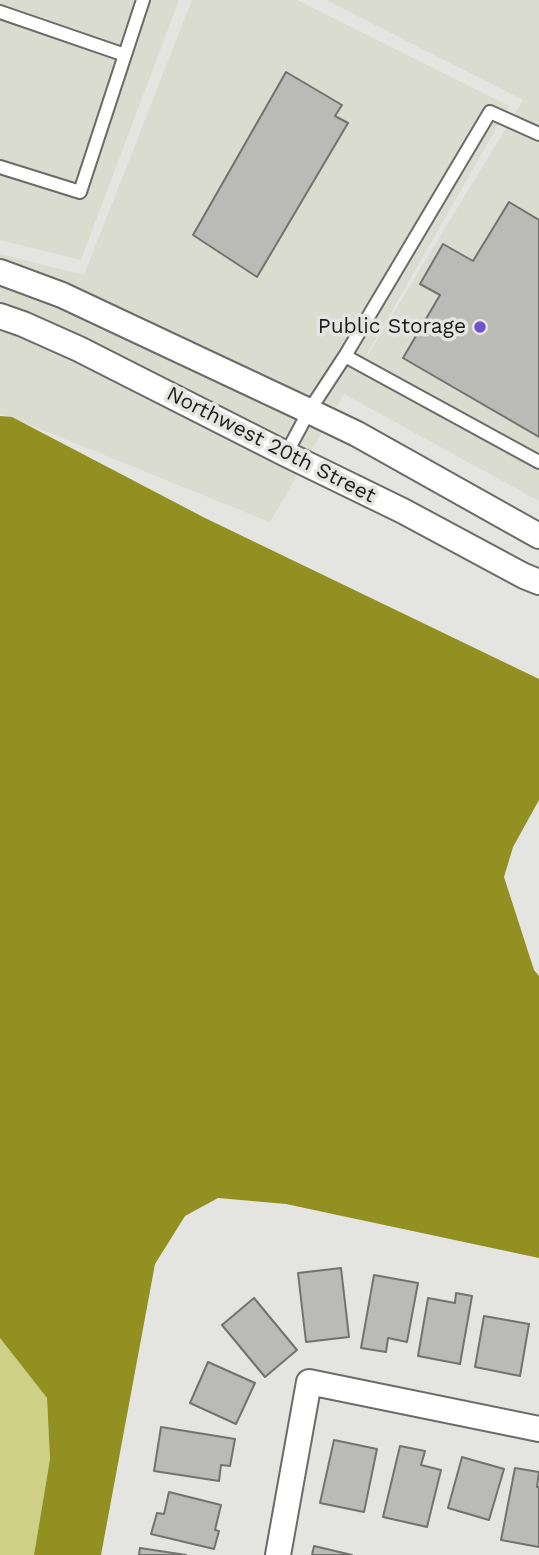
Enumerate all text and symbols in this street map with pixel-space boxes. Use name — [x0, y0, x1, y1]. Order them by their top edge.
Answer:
place label: Public Storage — [318, 314, 466, 340]
marker: Public Storage — [472, 319, 488, 335]
street label: Northwest 20th Street — [162, 381, 380, 509]

